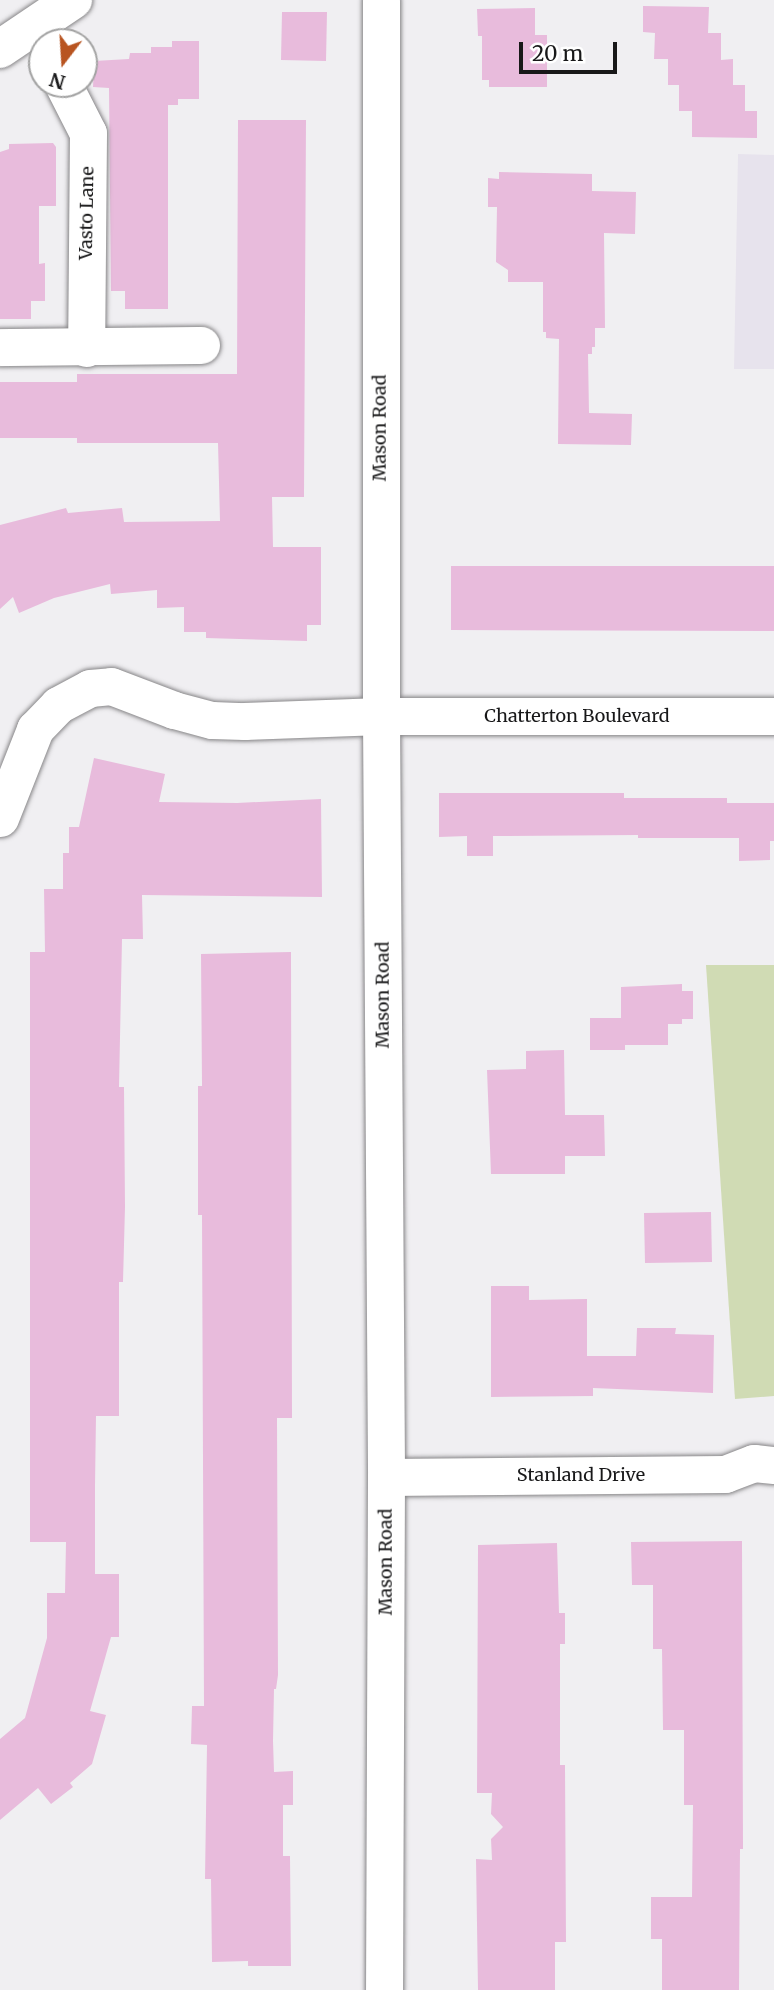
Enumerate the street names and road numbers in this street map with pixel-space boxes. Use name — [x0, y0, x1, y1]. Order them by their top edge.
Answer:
street label: Vasto Lane — [75, 166, 99, 260]
street label: Mason Road — [369, 375, 391, 481]
street label: Chatterton Boulevard — [484, 705, 670, 727]
street label: Mason Road — [372, 942, 394, 1048]
street label: Stanland Drive — [517, 1464, 645, 1486]
street label: Mason Road — [375, 1509, 397, 1615]

